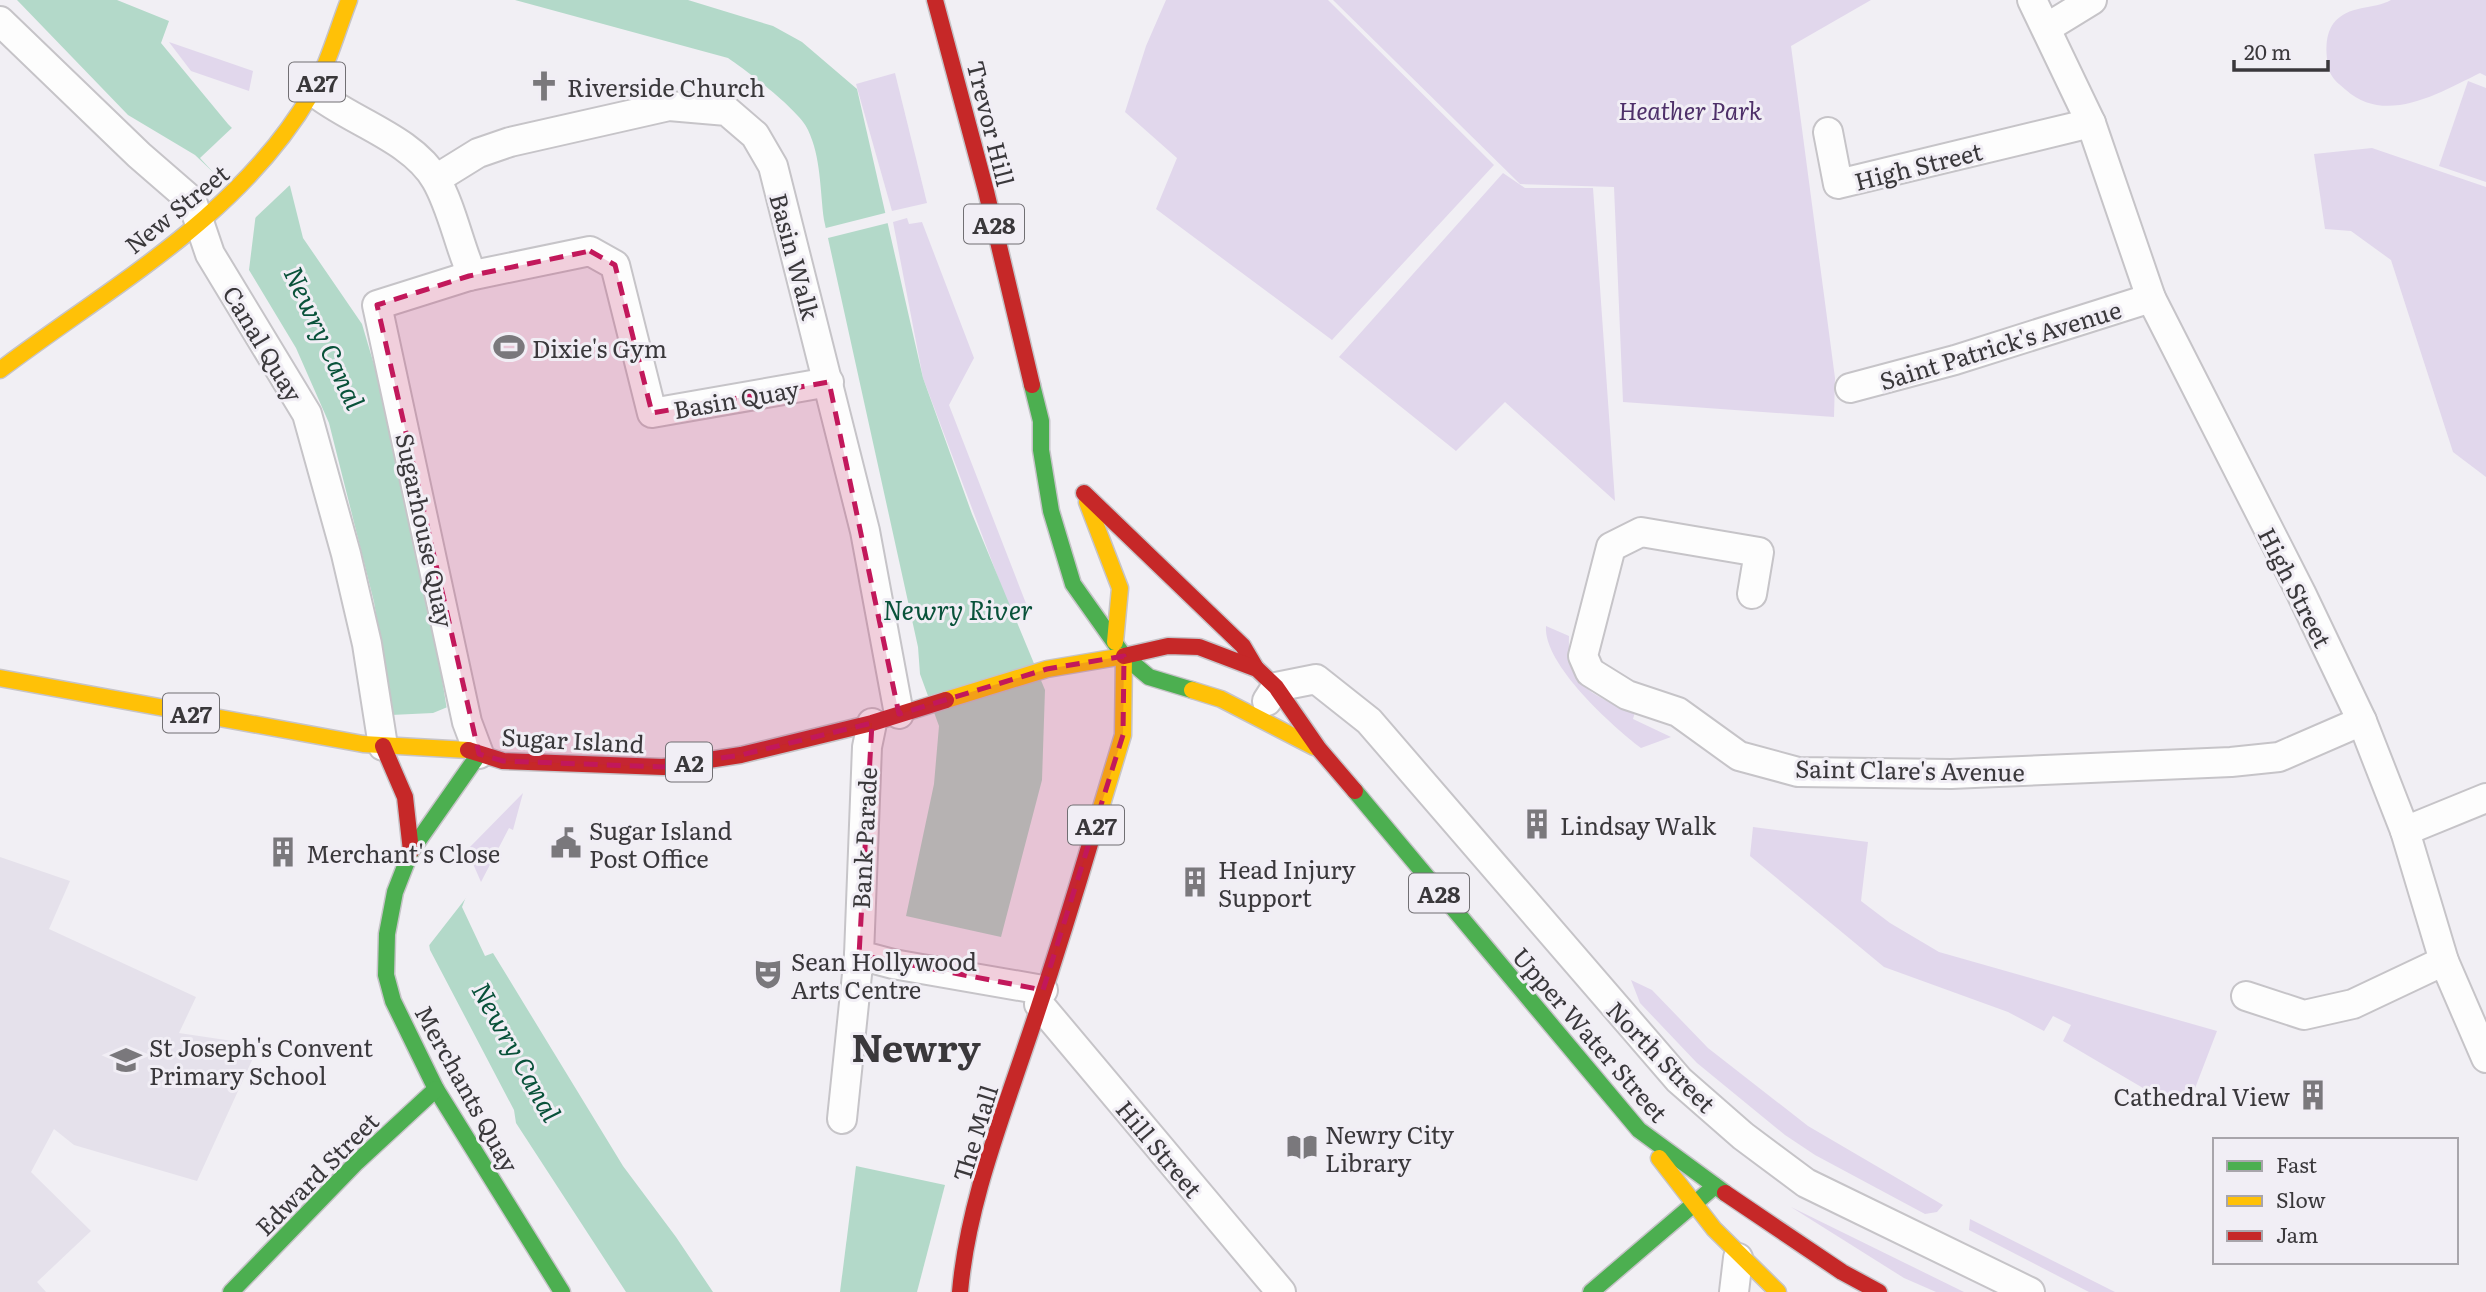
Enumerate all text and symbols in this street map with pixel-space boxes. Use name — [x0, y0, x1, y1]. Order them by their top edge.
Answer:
scale bar — [2234, 28, 2328, 72]
text: 20 m — [2244, 35, 2291, 66]
street label: Trevor Hill — [960, 57, 1024, 189]
road number: A27 — [289, 62, 345, 102]
church icon: Riverside Church — [527, 69, 561, 103]
place label: Riverside Church — [567, 69, 765, 104]
park label: Heather Park — [1618, 92, 1763, 127]
street label: High Street — [1850, 132, 1986, 198]
street label: New Street — [116, 155, 236, 261]
street label: Basin Walk — [762, 189, 830, 323]
road number: A28 — [964, 204, 1024, 244]
water label: Newry Canal — [276, 259, 376, 416]
street label: Canal Quay — [216, 278, 313, 408]
street label: Saint Patrick's Avenue — [1875, 291, 2125, 397]
sports icon: Dixie's Gym — [492, 330, 526, 364]
place label: Dixie's Gym — [532, 330, 667, 365]
street label: Basin Quay — [670, 370, 802, 426]
street label: Sugarhouse Quay — [388, 430, 464, 631]
street label: High Street — [2251, 521, 2341, 653]
water label: Newry River — [883, 589, 1033, 628]
road number: A27 — [163, 694, 219, 733]
street label: Sugar Island — [501, 718, 646, 760]
road number: A2 — [666, 742, 712, 782]
street label: Saint Clare's Avenue — [1795, 749, 2025, 789]
street label: Bank Parade — [842, 766, 884, 910]
road number: A27 — [1068, 806, 1124, 845]
building icon: Lindsay Walk — [1520, 807, 1554, 841]
place label: Lindsay Walk — [1560, 807, 1717, 842]
place label: Sugar Island Post Office — [589, 812, 732, 875]
public building icon: Sugar Island Post Office — [549, 826, 583, 860]
building icon: Merchant's Close — [266, 835, 300, 869]
place label: Merchant's Close — [306, 835, 500, 870]
place label: Head Injury Support — [1218, 851, 1356, 914]
building icon: Head Injury Support — [1178, 865, 1212, 899]
road number: A28 — [1409, 874, 1469, 912]
street label: Upper Water Street — [1505, 939, 1677, 1129]
place label: Sean Hollywood Arts Centre — [791, 943, 977, 1006]
theatre icon: Sean Hollywood Arts Centre — [751, 957, 785, 991]
water label: Newry Canal — [464, 974, 573, 1128]
street label: North Street — [1600, 992, 1724, 1120]
street label: Merchants Quay — [408, 998, 529, 1178]
district label: Newry — [851, 1017, 981, 1074]
place label: St Joseph's Convent Primary School — [149, 1029, 373, 1092]
school or university icon: St Joseph's Convent Primary School — [109, 1043, 143, 1077]
place label: Cathedral View — [2113, 1078, 2290, 1113]
building icon: Cathedral View — [2296, 1078, 2330, 1112]
street label: The Mall — [943, 1080, 1005, 1186]
street label: Hill Street — [1109, 1092, 1211, 1205]
street label: Edward Street — [246, 1103, 386, 1243]
place label: Newry City Library — [1325, 1116, 1454, 1179]
library icon: Newry City Library — [1285, 1130, 1319, 1164]
legend — [2213, 1138, 2458, 1264]
text: Fast — [2276, 1148, 2317, 1179]
text: Slow — [2276, 1183, 2326, 1214]
text: Jam — [2276, 1218, 2318, 1249]

